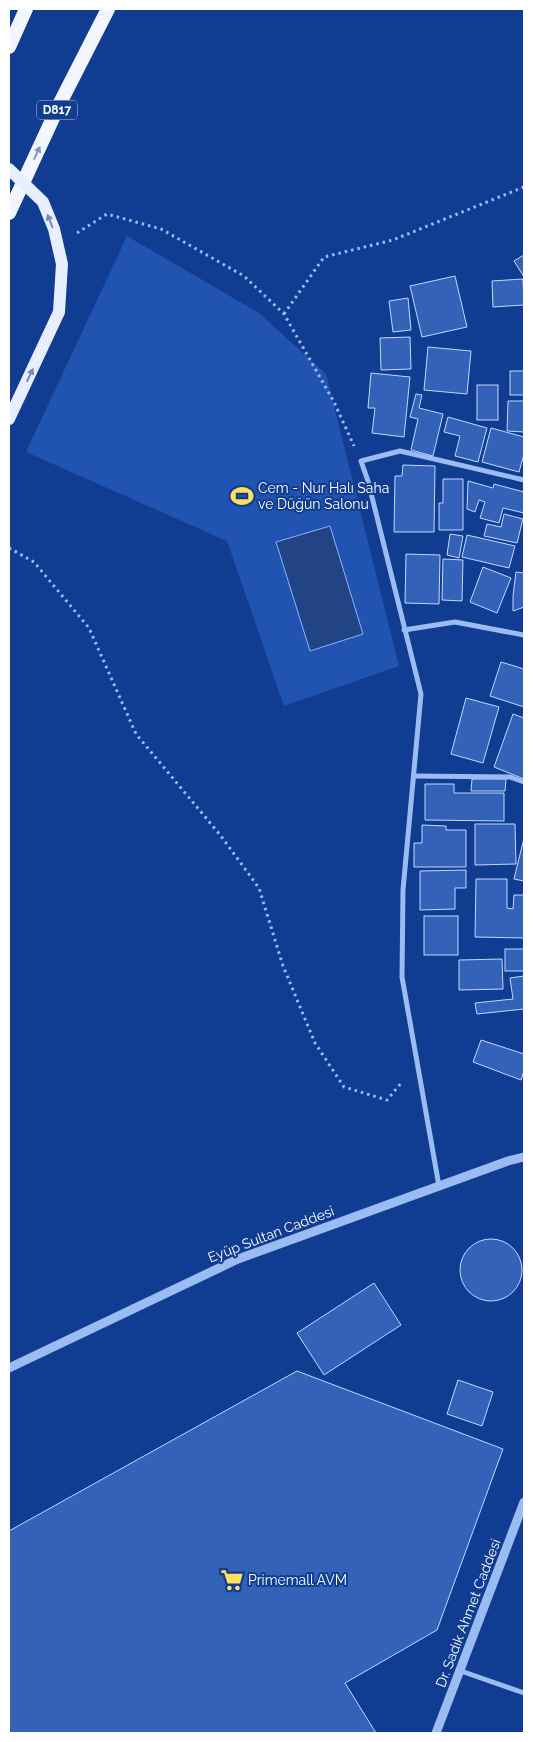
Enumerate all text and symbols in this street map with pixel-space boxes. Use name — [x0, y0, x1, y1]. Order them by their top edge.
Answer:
road number: D817 — [37, 100, 77, 120]
one-way arrow — [33, 146, 41, 160]
one-way arrow — [46, 213, 54, 228]
one-way arrow — [26, 368, 34, 382]
place label: Cem - Nur Halı Saha ve Düğün Salonu — [258, 480, 389, 512]
sports icon: Cem - Nur Halı Saha ve Düğün Salonu — [229, 483, 255, 509]
street label: Eyüp Sultan Caddesi — [206, 1203, 336, 1265]
street label: Dr. Sadık Ahmet Caddesi — [432, 1536, 504, 1690]
supermarket icon: Primemall AVM — [219, 1567, 245, 1593]
place label: Primemall AVM — [248, 1572, 347, 1588]

